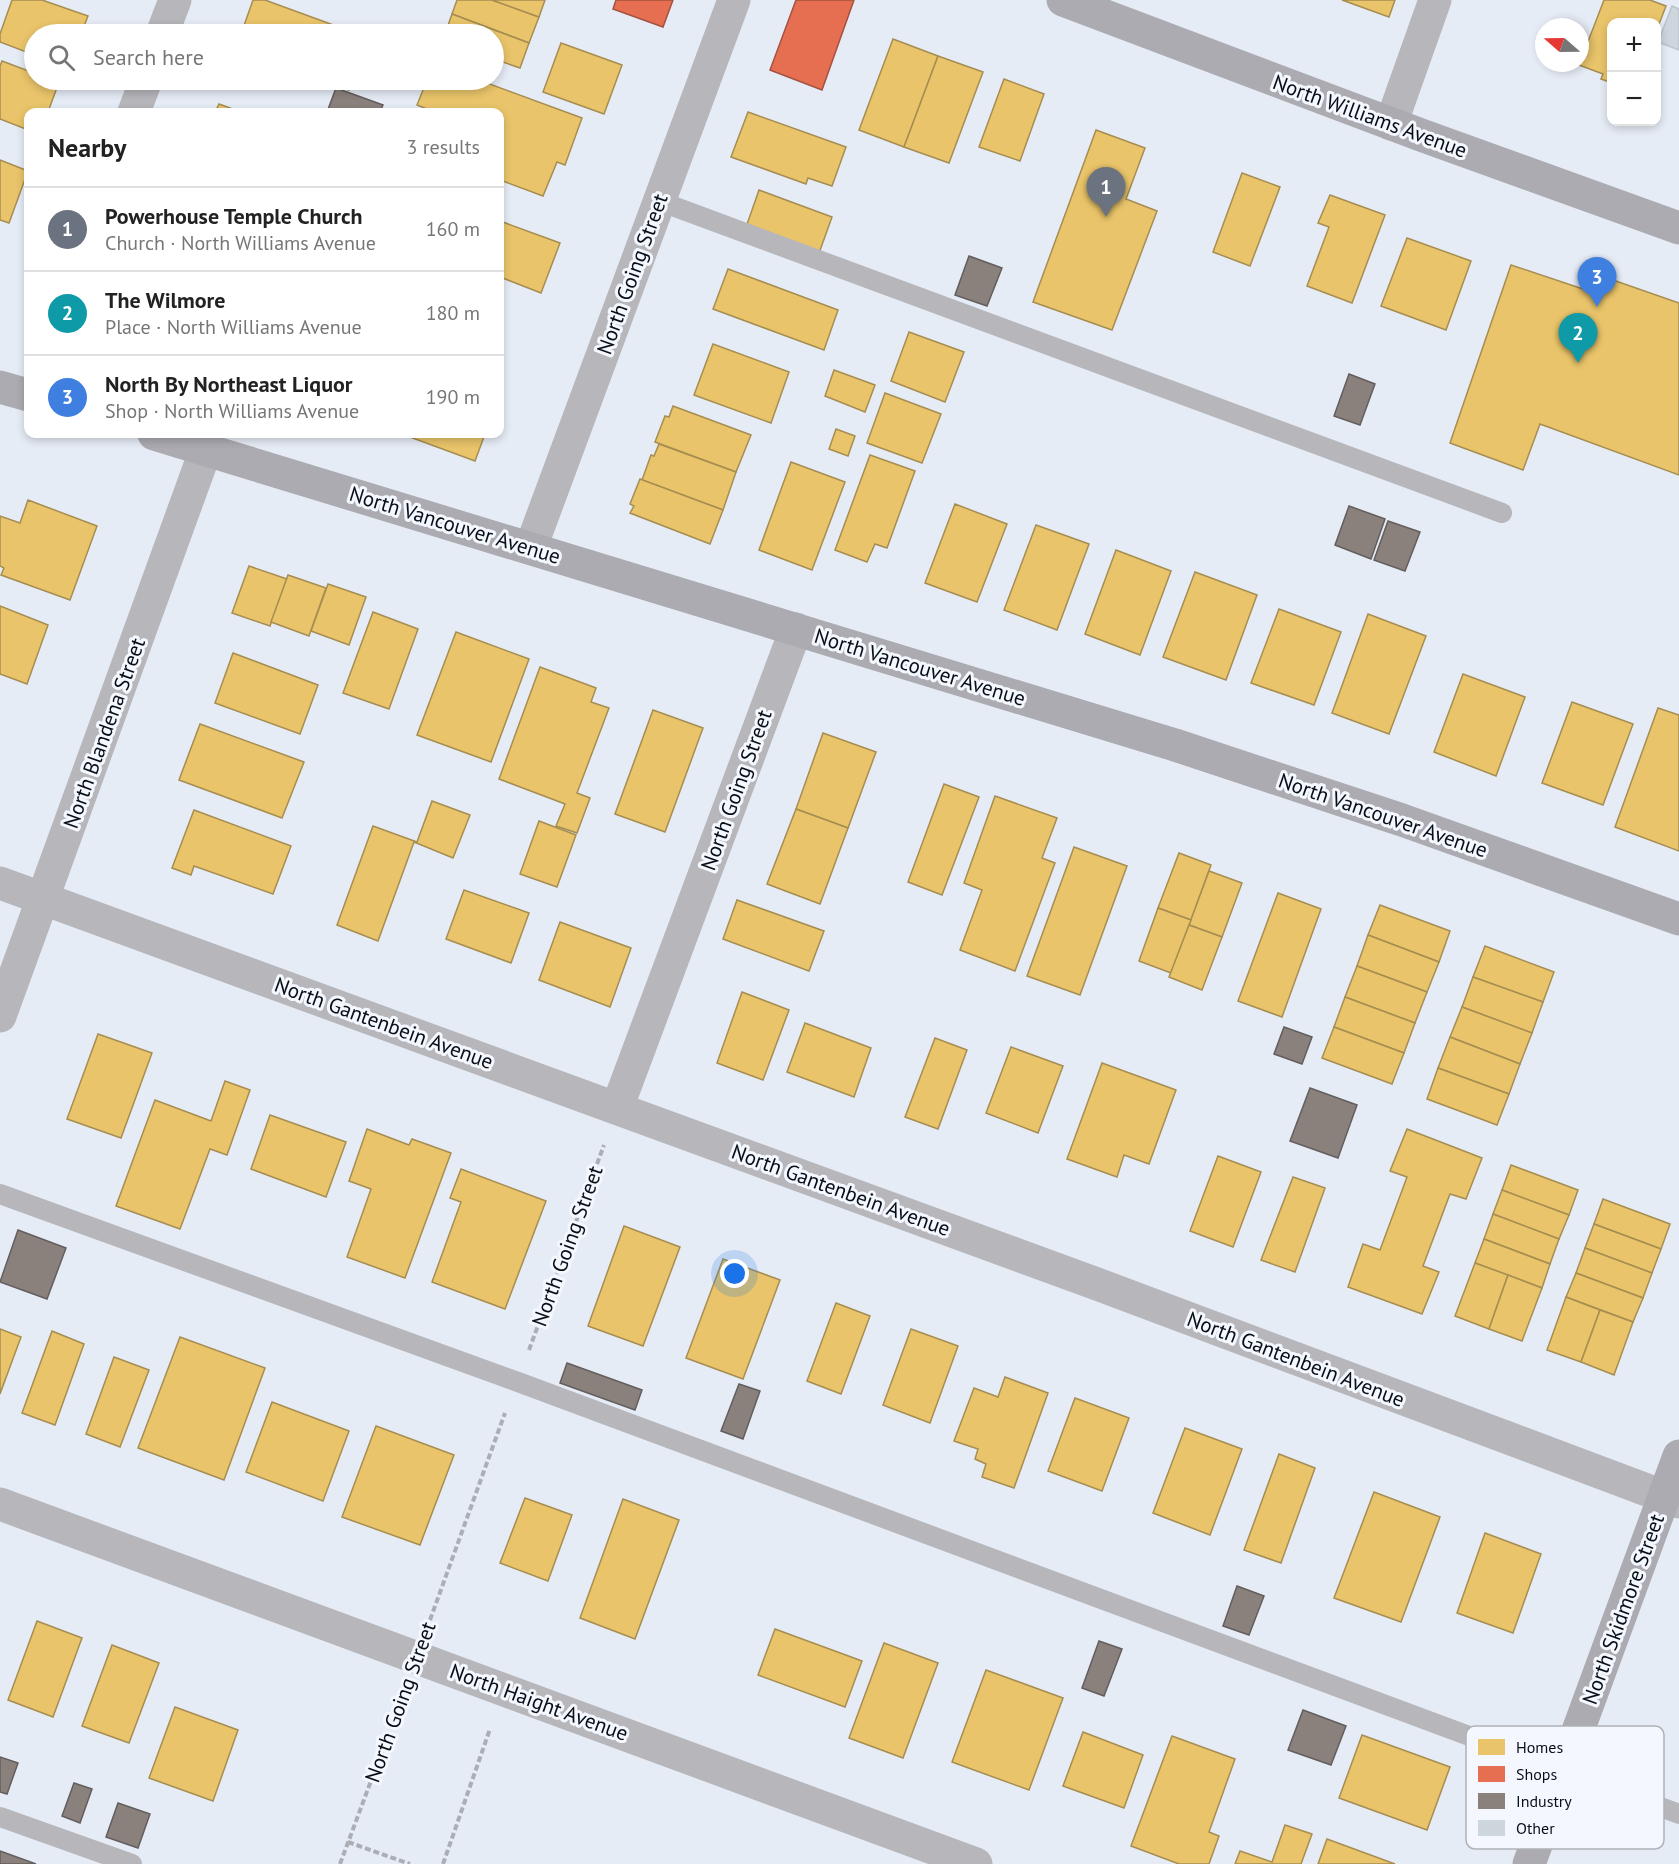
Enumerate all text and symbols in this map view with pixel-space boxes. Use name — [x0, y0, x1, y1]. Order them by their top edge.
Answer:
north arrow — [1535, 18, 1589, 72]
map controls — [1607, 18, 1661, 126]
button: + — [1607, 18, 1661, 72]
search box — [24, 24, 504, 90]
icon: search — [45, 41, 78, 74]
text: Search here — [93, 43, 204, 71]
street label: North Williams Avenue — [1269, 68, 1471, 164]
button: − — [1607, 72, 1661, 126]
text: Nearby — [48, 131, 126, 164]
text: 3 results — [407, 134, 480, 160]
pin: 1 — [1086, 168, 1126, 217]
street label: North Going Street — [590, 190, 674, 358]
text: Powerhouse Temple Church — [105, 202, 363, 230]
text: 1 — [62, 216, 73, 242]
text: 160 m — [426, 216, 480, 242]
text: Church · North Williams Avenue — [105, 230, 376, 256]
pin: 3 — [1578, 258, 1616, 307]
text: The Wilmore — [105, 286, 225, 314]
text: 2 — [62, 300, 73, 326]
text: 180 m — [426, 300, 480, 326]
text: Place · North Williams Avenue — [105, 314, 362, 340]
pin: 2 — [1558, 314, 1598, 363]
text: North By Northeast Liquor — [105, 370, 353, 398]
text: 3 — [62, 384, 73, 410]
text: 190 m — [426, 384, 480, 410]
text: Shop · North Williams Avenue — [105, 398, 359, 424]
street label: North Vancouver Avenue — [346, 480, 564, 570]
street label: North Vancouver Avenue — [811, 622, 1029, 712]
street label: North Blandena Street — [57, 634, 151, 832]
street label: North Going Street — [694, 706, 778, 874]
street label: North Vancouver Avenue — [1275, 767, 1491, 863]
street label: North Gantenbein Avenue — [271, 971, 497, 1075]
street label: North Gantenbein Avenue — [728, 1138, 954, 1242]
street label: North Going Street — [525, 1162, 609, 1330]
your location — [720, 1259, 749, 1288]
street label: North Gantenbein Avenue — [1183, 1305, 1409, 1413]
street label: North Skidmore Street — [1576, 1510, 1670, 1708]
street label: North Going Street — [358, 1618, 442, 1786]
street label: North Haight Avenue — [446, 1657, 632, 1747]
legend — [1466, 1726, 1664, 1849]
text: Homes — [1516, 1737, 1563, 1757]
text: Shops — [1516, 1764, 1557, 1784]
text: Industry — [1516, 1791, 1572, 1811]
text: Other — [1516, 1818, 1555, 1838]

